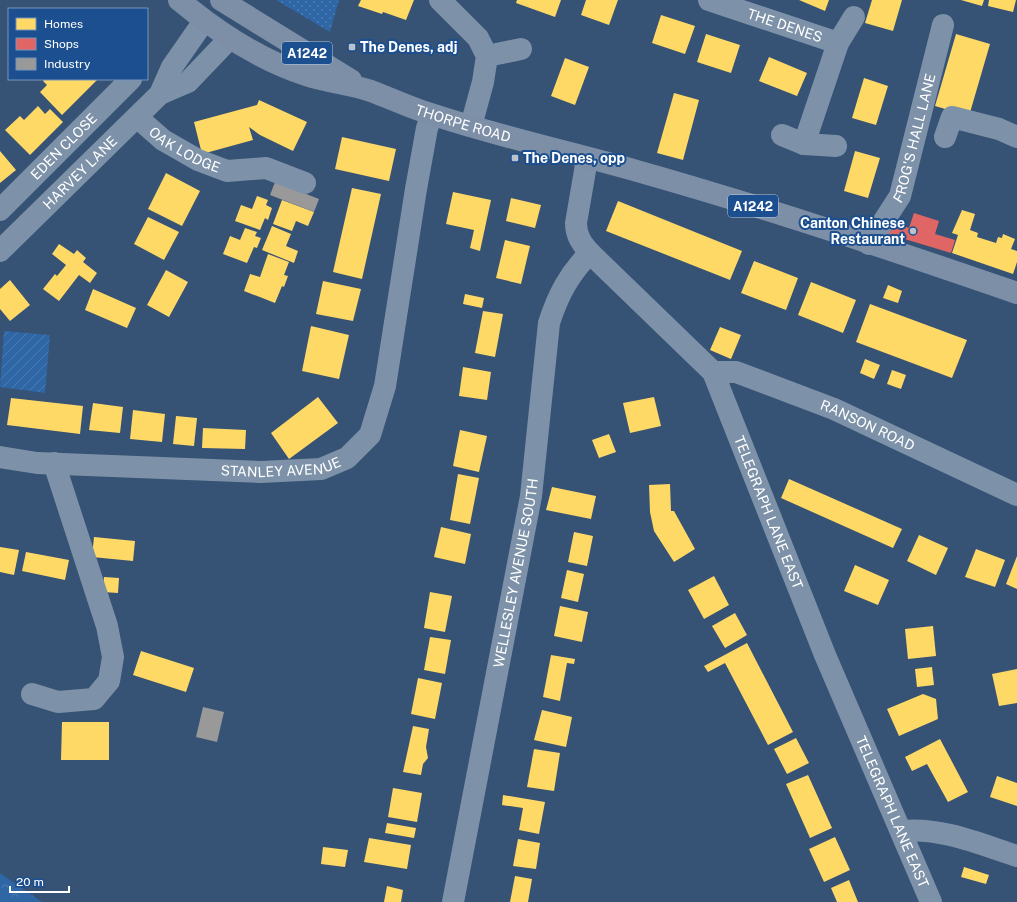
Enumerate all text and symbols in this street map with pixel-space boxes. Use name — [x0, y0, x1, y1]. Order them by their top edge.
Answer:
street label: THE DENES — [745, 5, 825, 45]
legend — [8, 8, 148, 80]
text: Homes — [44, 17, 83, 31]
text: Shops — [44, 37, 79, 51]
place label: The Denes, adj — [360, 39, 457, 55]
road number: A1242 — [282, 42, 332, 64]
marker: The Denes, adj — [347, 42, 357, 52]
text: Industry — [44, 57, 91, 71]
street label: FROG'S HALL LANE — [890, 72, 938, 206]
street label: THORPE ROAD — [413, 101, 512, 145]
street label: EDEN CLOSE — [27, 110, 100, 183]
street label: OAK LODGE — [146, 123, 222, 176]
street label: HARVEY LANE — [40, 133, 120, 212]
place label: The Denes, opp — [523, 150, 625, 166]
marker: The Denes, opp — [510, 153, 520, 163]
road number: A1242 — [728, 195, 778, 217]
place label: Canton Chinese Restaurant — [800, 215, 905, 247]
marker: Canton Chinese Restaurant — [908, 226, 918, 236]
street label: RANSON ROAD — [818, 397, 917, 454]
street label: TELEGRAPH LANE EAST — [731, 433, 806, 591]
street label: STANLEY AVENUE — [221, 454, 343, 480]
street label: WELLESLEY AVENUE SOUTH — [490, 478, 541, 669]
street label: TELEGRAPH LANE EAST — [853, 734, 932, 890]
scale bar — [10, 868, 69, 894]
text: 20 m — [16, 875, 44, 889]

